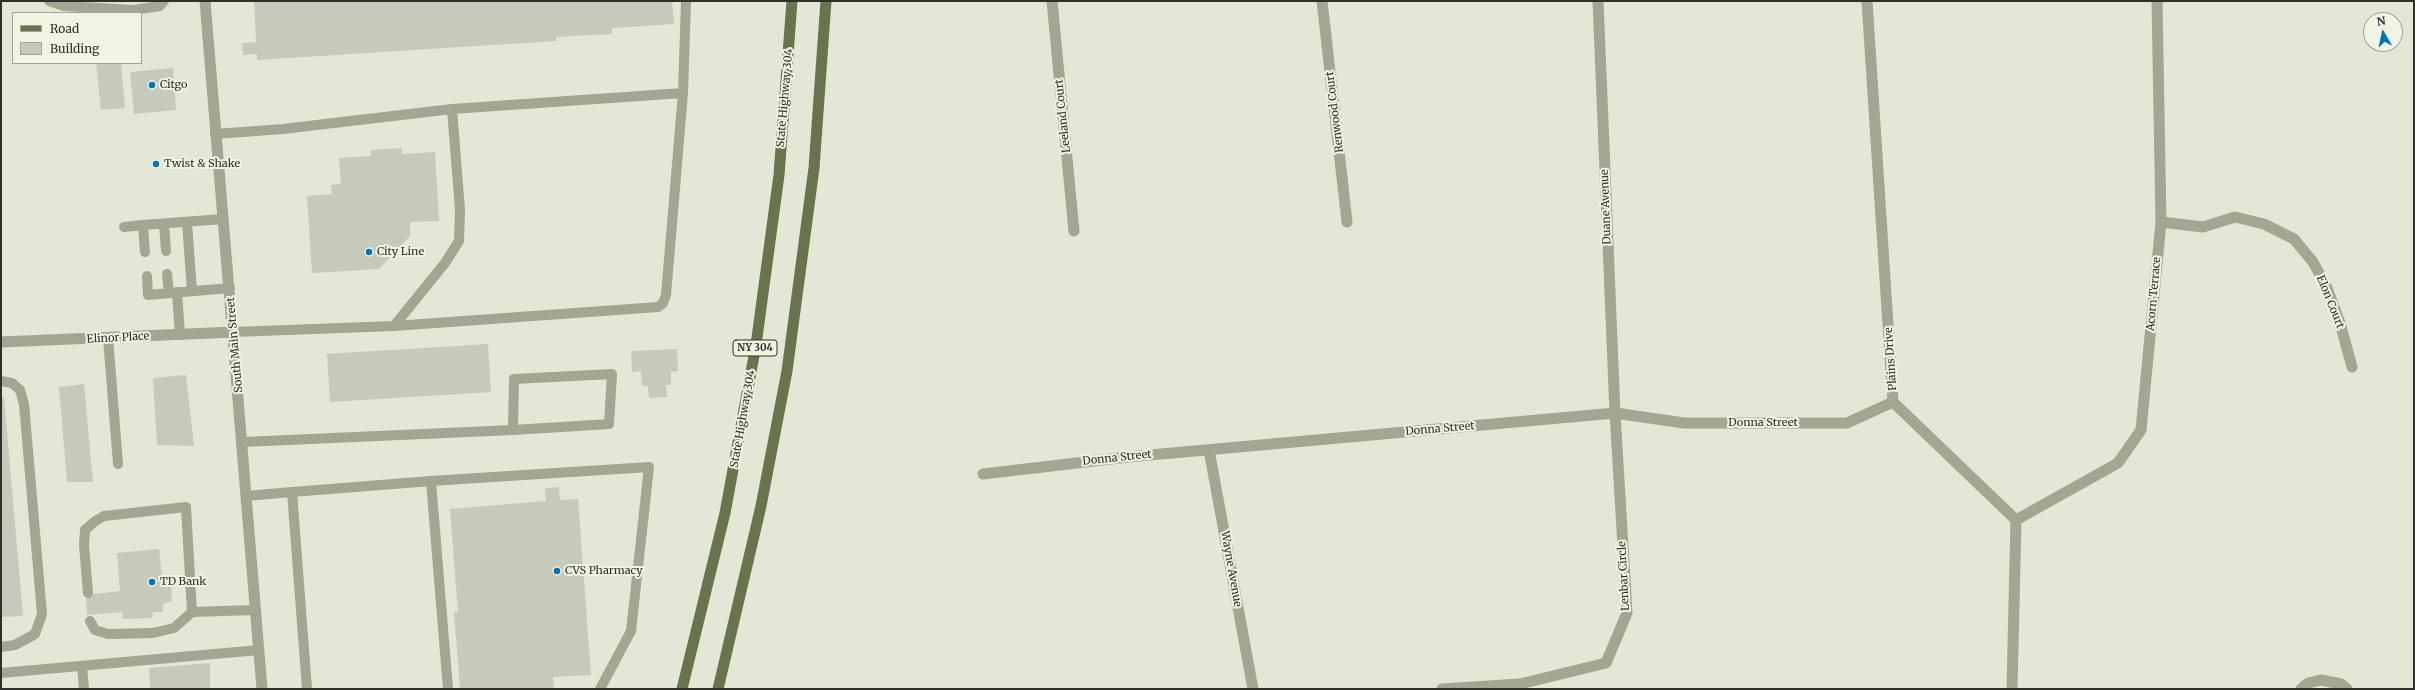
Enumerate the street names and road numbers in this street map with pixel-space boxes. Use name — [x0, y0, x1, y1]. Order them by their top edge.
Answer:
street label: State Highway 304 — [774, 48, 796, 148]
street label: Renwood Court — [1323, 71, 1347, 153]
street label: Leeland Court — [1053, 79, 1073, 153]
street label: Duane Avenue — [1598, 169, 1614, 245]
street label: Acorn Terrace — [2144, 256, 2164, 332]
street label: Elon Court — [2313, 273, 2347, 331]
street label: South Main Street — [224, 297, 246, 393]
street label: Plains Drive — [1882, 327, 1900, 391]
street label: Elinor Place — [86, 330, 150, 346]
road number: NY 304 — [733, 340, 777, 356]
street label: State Highway 304 — [728, 369, 758, 469]
street label: Donna Street — [1728, 416, 1798, 430]
street label: Donna Street — [1405, 419, 1475, 439]
street label: Donna Street — [1082, 448, 1152, 468]
street label: Wayne Avenue — [1218, 530, 1244, 608]
street label: Lenbar Circle — [1616, 541, 1632, 611]

